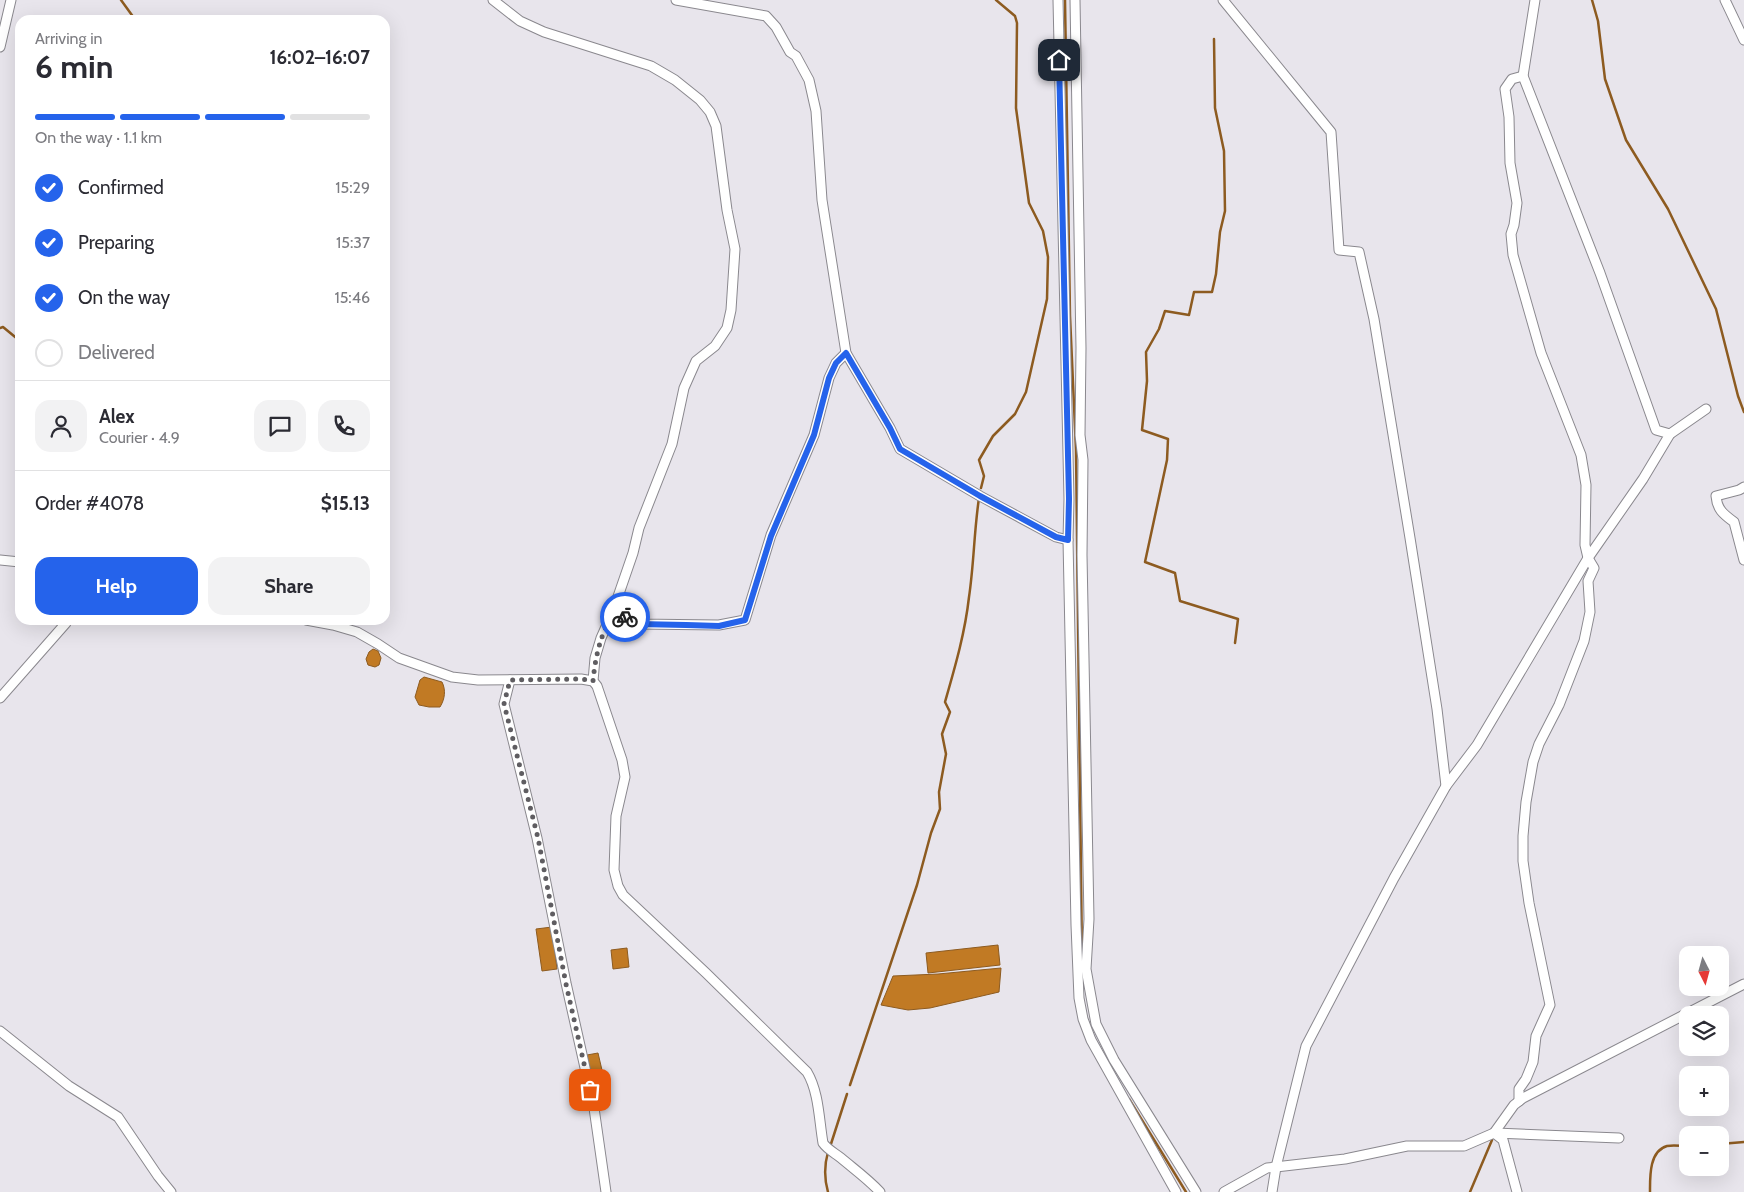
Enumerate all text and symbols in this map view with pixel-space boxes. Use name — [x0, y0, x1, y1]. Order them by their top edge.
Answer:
text: Arriving in — [35, 29, 102, 48]
pin — [1038, 39, 1080, 81]
text: 16:02–16:07 — [270, 46, 370, 69]
icon: home — [1045, 46, 1073, 74]
text: 6 min — [35, 47, 113, 86]
text: On the way · 1.1 km — [35, 128, 162, 147]
icon: check — [35, 174, 63, 202]
text: Confirmed — [78, 176, 164, 199]
text: 15:29 — [335, 178, 370, 197]
icon: check — [35, 229, 63, 257]
text: Preparing — [78, 231, 154, 254]
text: 15:37 — [336, 233, 370, 252]
icon: check — [35, 284, 63, 312]
text: On the way — [78, 286, 170, 309]
text: 15:46 — [334, 288, 370, 307]
text: Delivered — [78, 341, 155, 364]
button: person — [35, 400, 87, 452]
button: chat — [254, 400, 306, 452]
button: phone — [318, 400, 370, 452]
text: Alex — [99, 405, 135, 428]
text: Courier · 4.9 — [99, 428, 180, 447]
text: Order #4078 — [35, 492, 144, 515]
text: $15.13 — [321, 492, 370, 515]
button: Help — [35, 557, 198, 615]
button: Share — [208, 557, 370, 615]
courier — [600, 592, 650, 642]
icon: bike — [611, 603, 639, 631]
north arrow — [1679, 946, 1729, 996]
map controls — [1679, 946, 1729, 1176]
button: layers — [1679, 1006, 1729, 1056]
button: + — [1679, 1066, 1729, 1116]
pin — [569, 1069, 611, 1111]
icon: bag — [576, 1076, 604, 1104]
button: − — [1679, 1126, 1729, 1176]

